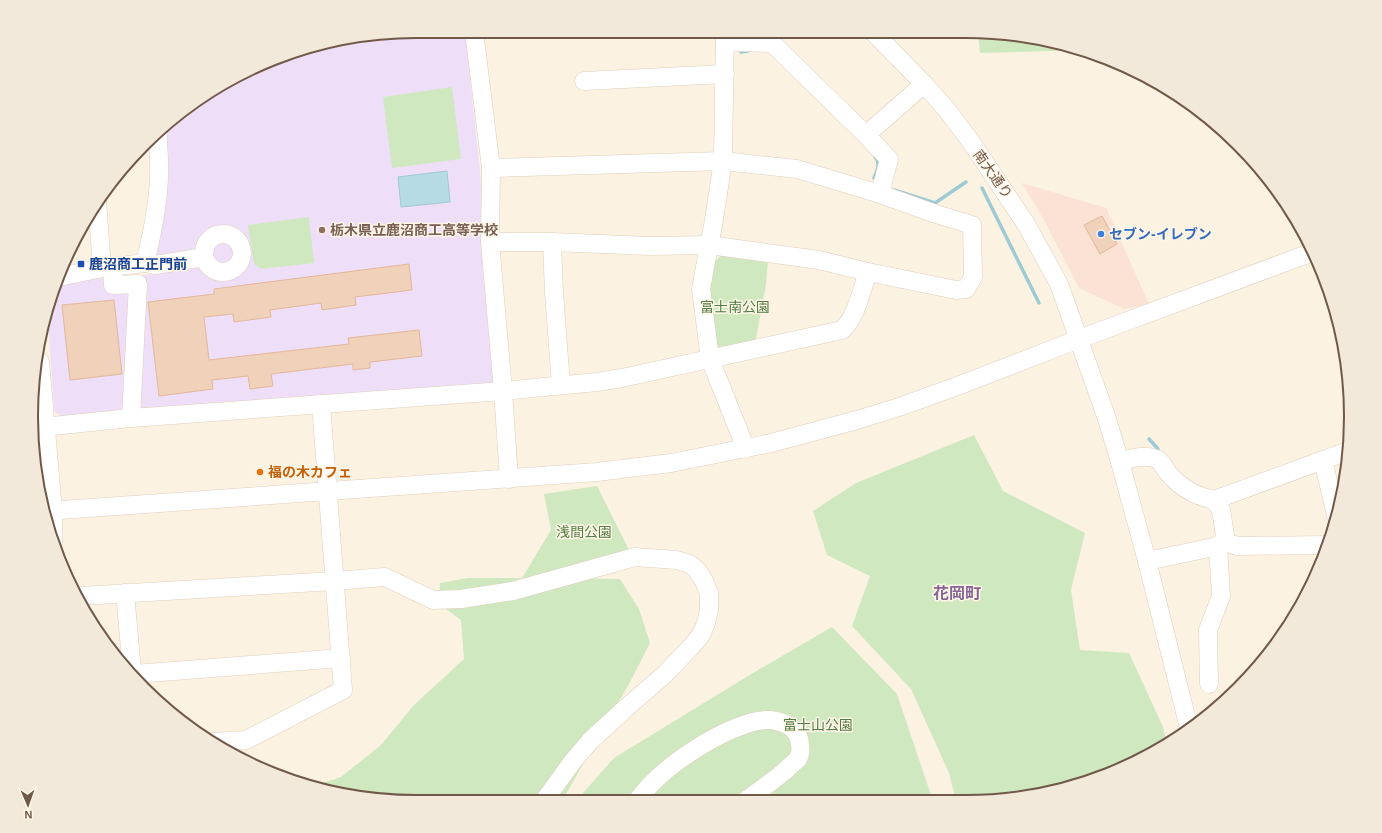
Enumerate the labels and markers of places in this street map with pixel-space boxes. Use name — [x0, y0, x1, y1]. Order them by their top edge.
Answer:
place label: 栃木県立鹿沼商工高等学校 — [330, 222, 498, 238]
marker: 栃木県立鹿沼商工高等学校 — [317, 225, 327, 235]
place label: セブン-イレブン — [1109, 226, 1212, 242]
marker: セブン-イレブン — [1096, 229, 1106, 239]
place label: 鹿沼商工正門前 — [89, 256, 187, 272]
marker: 鹿沼商工正門前 — [76, 259, 86, 269]
place label: 福の木カフェ — [268, 464, 352, 480]
marker: 福の木カフェ — [255, 467, 265, 477]

